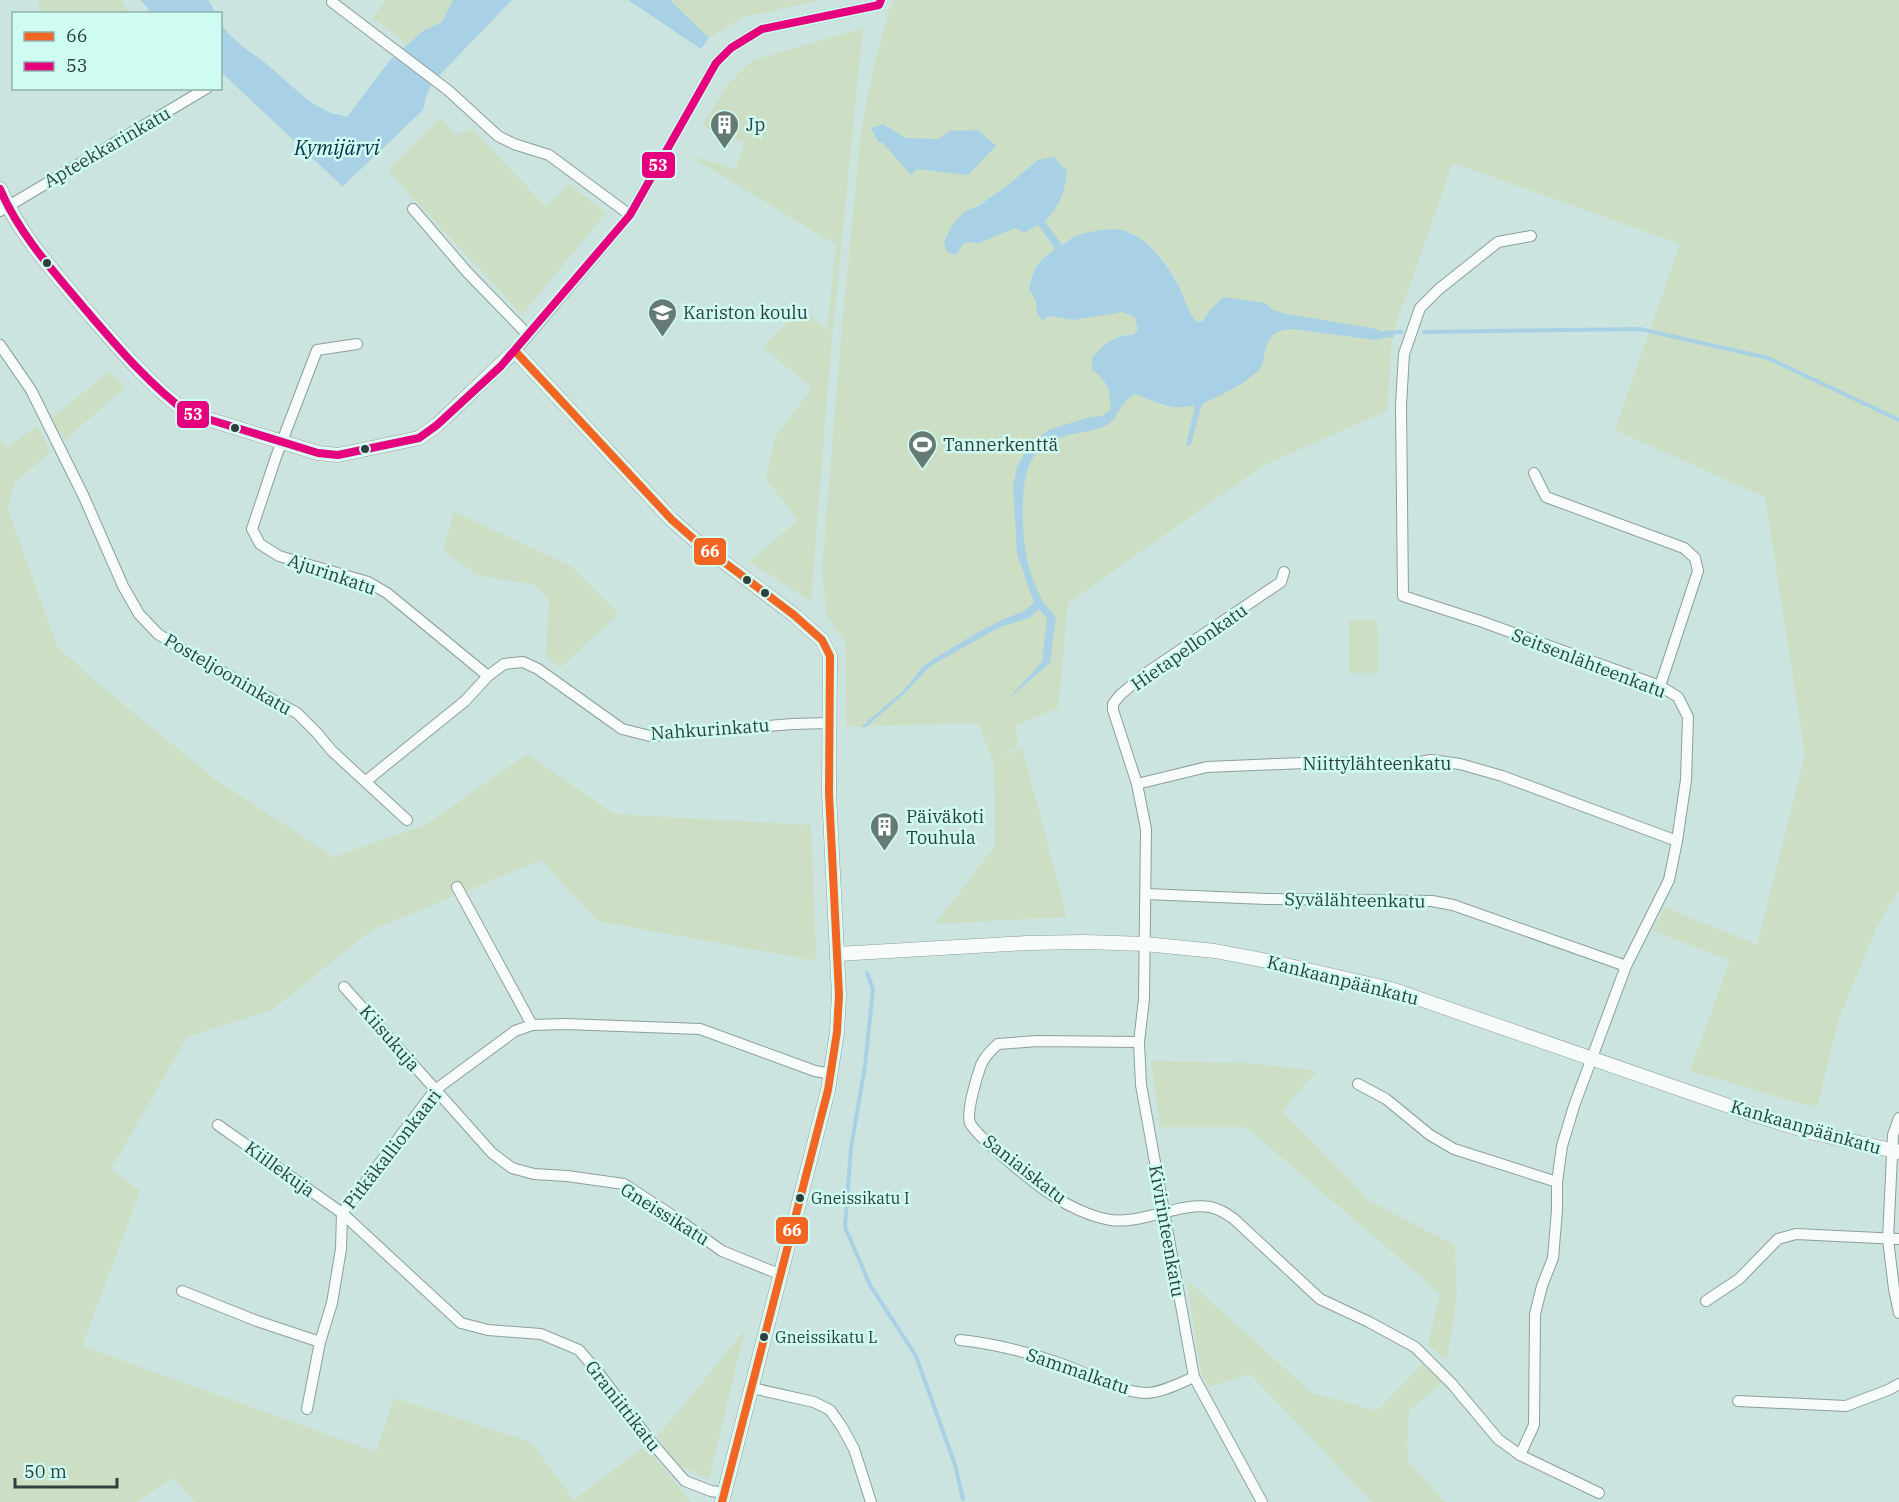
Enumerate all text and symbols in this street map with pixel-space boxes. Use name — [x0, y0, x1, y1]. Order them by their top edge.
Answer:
legend — [12, 12, 222, 90]
text: 66 — [66, 24, 88, 47]
text: 53 — [66, 54, 88, 77]
street label: Apteekkarinkatu — [40, 101, 174, 193]
building icon: Jp — [709, 108, 741, 150]
place label: Jp — [746, 113, 765, 136]
water label: Kymijärvi — [293, 134, 380, 161]
line badge: 53 — [641, 151, 676, 179]
text: 53 — [648, 155, 668, 175]
unlabelled marker — [41, 257, 53, 269]
school or university icon: Kariston koulu — [646, 296, 678, 338]
place label: Kariston koulu — [683, 301, 808, 324]
line badge: 53 — [176, 400, 210, 429]
text: 53 — [183, 404, 203, 424]
unlabelled marker — [229, 422, 241, 434]
sports icon: Tannerkenttä — [906, 428, 938, 470]
place label: Tannerkenttä — [943, 433, 1058, 456]
unlabelled marker — [359, 443, 371, 455]
line badge: 66 — [693, 537, 727, 566]
text: 66 — [700, 541, 720, 561]
street label: Ajurinkatu — [285, 548, 379, 600]
unlabelled marker — [741, 574, 753, 586]
unlabelled marker — [759, 587, 771, 599]
street label: Hietapellonkatu — [1126, 598, 1252, 696]
street label: Seitsenlähteenkatu — [1509, 623, 1669, 703]
street label: Posteljooninkatu — [160, 628, 296, 720]
street label: Nahkurinkatu — [650, 713, 770, 745]
street label: Niittylähteenkatu — [1303, 752, 1451, 775]
place label: Päiväkoti Touhula — [906, 805, 984, 849]
building icon: Päiväkoti Touhula — [869, 810, 901, 852]
street label: Syvälähteenkatu — [1284, 887, 1426, 913]
street label: Kankaanpäänkatu — [1265, 950, 1421, 1010]
street label: Kiisukuja — [355, 1000, 425, 1076]
street label: Pitkäkallionkaari — [338, 1084, 446, 1214]
street label: Kankaanpäänkatu — [1728, 1095, 1884, 1159]
street label: Saniaiskatu — [979, 1129, 1071, 1209]
street label: Kiillekuja — [240, 1136, 320, 1202]
street label: Kivirinteenkatu — [1144, 1163, 1190, 1299]
street label: Gneissikatu — [616, 1178, 714, 1250]
place label: Gneissikatu I — [811, 1188, 910, 1208]
marker: Gneissikatu I — [794, 1192, 806, 1204]
line badge: 66 — [775, 1216, 809, 1245]
text: 66 — [782, 1220, 802, 1240]
place label: Gneissikatu L — [775, 1327, 878, 1347]
marker: Gneissikatu L — [758, 1331, 770, 1343]
street label: Sammalkatu — [1023, 1343, 1133, 1399]
street label: Graniittikatu — [580, 1356, 666, 1456]
scale bar — [15, 1451, 117, 1489]
text: 50 m — [24, 1460, 67, 1483]

